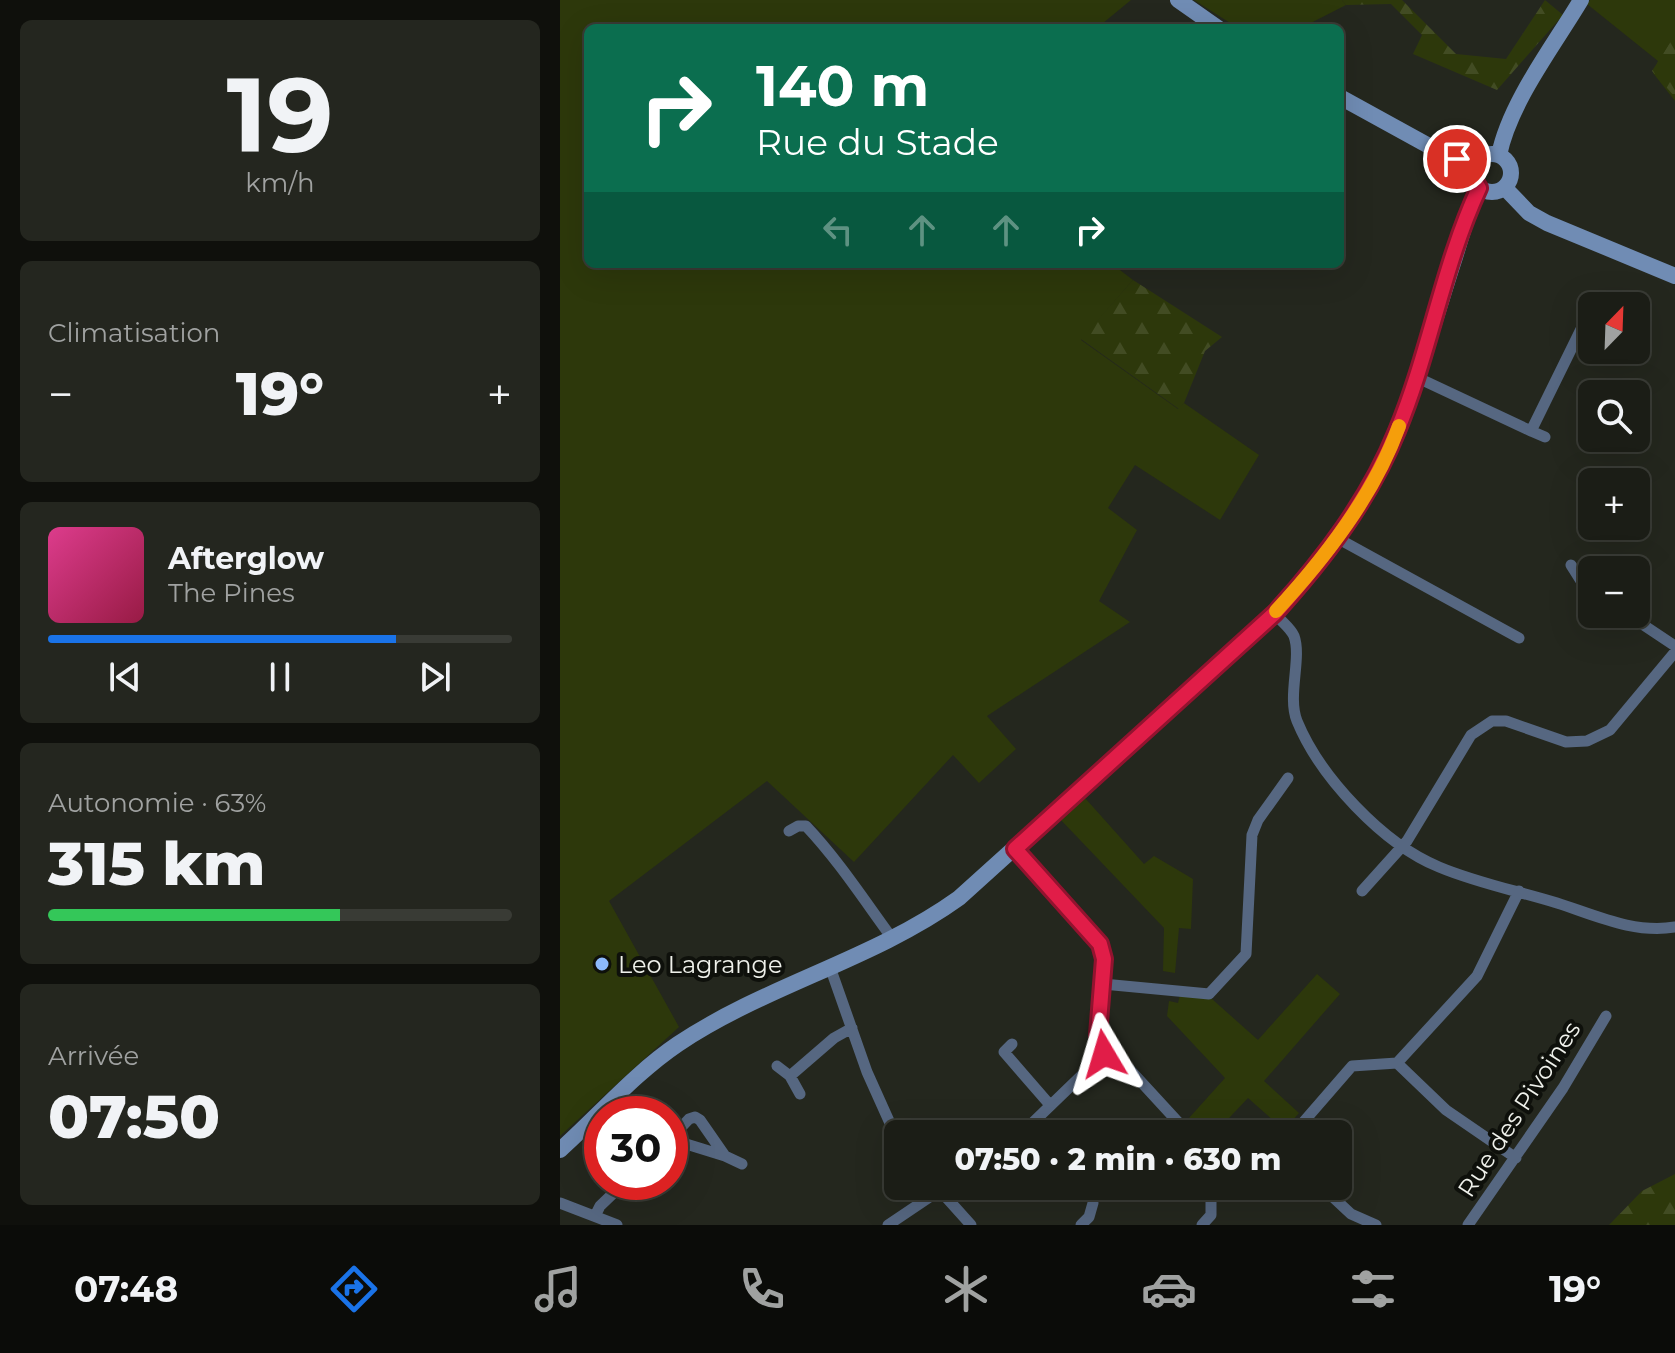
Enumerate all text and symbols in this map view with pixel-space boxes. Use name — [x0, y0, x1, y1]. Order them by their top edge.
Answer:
text: 19 — [226, 51, 334, 178]
text: 140 m — [756, 52, 929, 120]
icon: right — [624, 56, 728, 160]
text: Rue du Stade — [756, 120, 999, 164]
pin — [1423, 125, 1491, 193]
icon: arrive — [1435, 137, 1479, 181]
text: km/h — [245, 167, 315, 199]
icon: left — [816, 208, 860, 252]
icon: ahead — [900, 208, 944, 252]
icon: ahead — [984, 208, 1028, 252]
icon: right — [1068, 208, 1112, 252]
north arrow — [1578, 292, 1650, 364]
map controls — [1578, 292, 1650, 628]
text: Climatisation — [48, 317, 220, 349]
text: 19° — [236, 357, 324, 430]
text: − — [48, 367, 73, 421]
text: + — [487, 367, 512, 421]
button: search — [1578, 380, 1650, 452]
button: + — [1578, 468, 1650, 540]
text: Afterglow — [168, 540, 324, 577]
button: − — [1578, 556, 1650, 628]
text: The Pines — [168, 577, 295, 609]
icon: previous — [103, 655, 147, 699]
icon: pause — [258, 655, 302, 699]
icon: next — [413, 655, 457, 699]
text: Autonomie · 63% — [48, 787, 266, 819]
text: 315 km — [48, 827, 266, 900]
place label: Leo Lagrange — [618, 950, 783, 979]
marker: Leo Lagrange — [593, 955, 611, 973]
position arrow — [1062, 1012, 1146, 1096]
street label: Rue des Pivoines — [1451, 1016, 1587, 1202]
text: Arrivée — [48, 1040, 139, 1072]
text: 07:50 — [48, 1080, 220, 1153]
speed limit sign: 30 — [584, 1096, 688, 1200]
text: 07:50 · 2 min · 630 m — [955, 1141, 1281, 1178]
icon: directions — [326, 1261, 382, 1317]
icon: music — [530, 1261, 586, 1317]
icon: phone — [734, 1261, 790, 1317]
icon: climate — [938, 1261, 994, 1317]
icon: car — [1141, 1261, 1197, 1317]
icon: filters — [1345, 1261, 1401, 1317]
text: 07:48 — [74, 1267, 178, 1311]
text: 19° — [1549, 1267, 1601, 1311]

